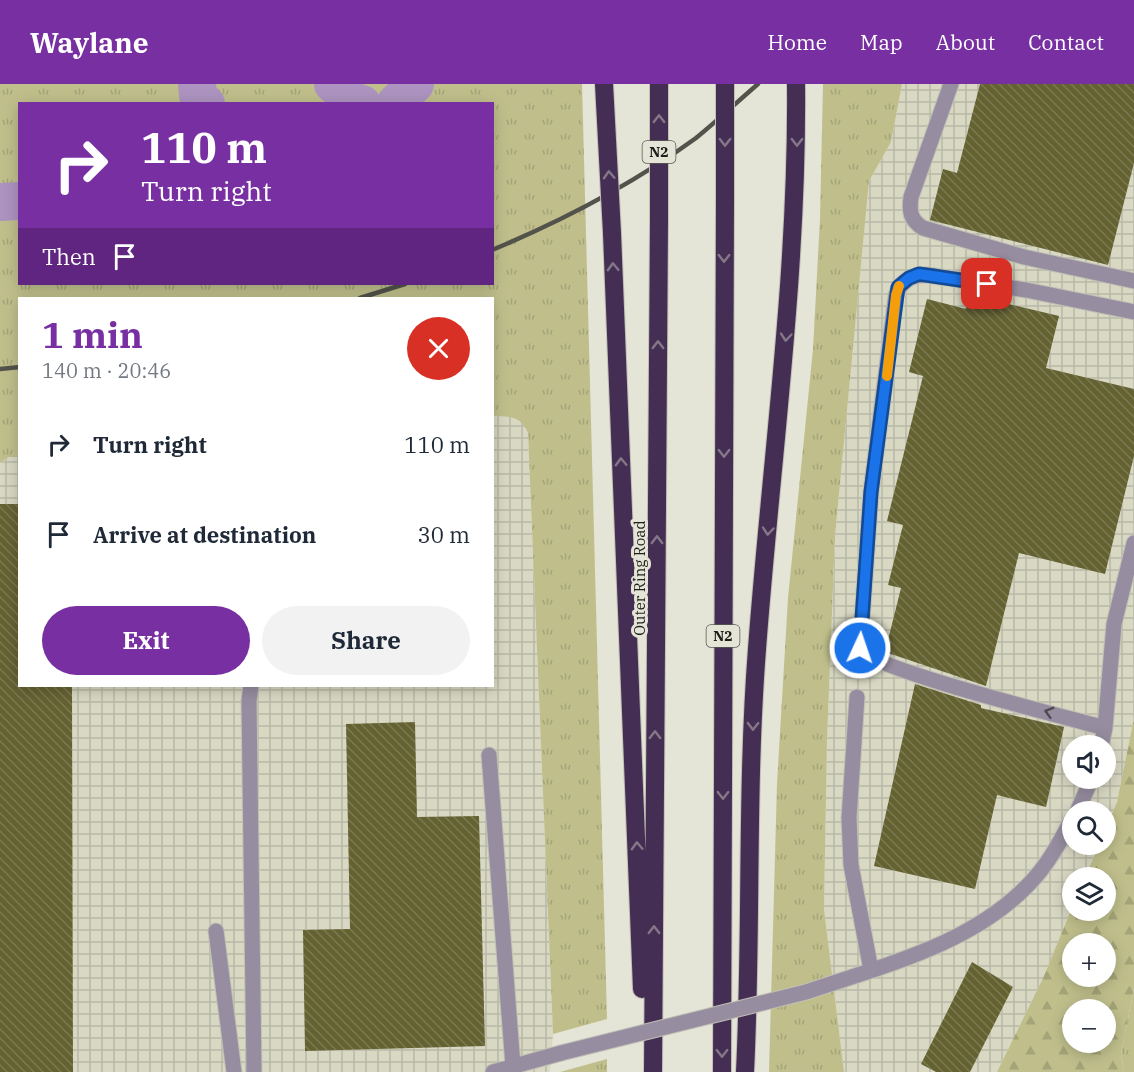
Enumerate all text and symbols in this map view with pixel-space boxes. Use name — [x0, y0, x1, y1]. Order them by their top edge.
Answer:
text: Waylane — [30, 24, 149, 61]
text: Home — [767, 28, 827, 56]
text: Map — [860, 28, 903, 56]
text: About — [936, 28, 995, 56]
text: Contact — [1028, 28, 1104, 56]
one-way arrow — [653, 115, 665, 124]
text: 110 m — [141, 120, 267, 175]
icon: right — [42, 126, 120, 204]
one-way arrow — [719, 137, 731, 146]
one-way arrow — [791, 138, 803, 147]
road number: N2 — [642, 141, 676, 163]
one-way arrow — [603, 170, 616, 179]
text: Turn right — [141, 173, 272, 208]
icon: arrive — [108, 240, 141, 273]
text: Then — [42, 242, 96, 271]
one-way arrow — [718, 253, 730, 262]
pin — [961, 258, 1012, 309]
one-way arrow — [607, 263, 620, 272]
icon: arrive — [970, 267, 1003, 300]
text: 1 min — [42, 311, 143, 358]
button: close — [407, 317, 470, 380]
one-way arrow — [780, 333, 793, 342]
one-way arrow — [652, 340, 664, 349]
text: 140 m · 20:46 — [42, 357, 171, 384]
icon: right — [42, 428, 75, 461]
text: Turn right — [93, 430, 207, 459]
text: 110 m — [404, 430, 470, 459]
one-way arrow — [718, 448, 730, 457]
one-way arrow — [615, 457, 628, 466]
icon: arrive — [42, 518, 75, 551]
text: Arrive at destination — [93, 520, 316, 549]
text: 30 m — [418, 520, 470, 549]
street label: Outer Ring Road — [630, 520, 649, 636]
one-way arrow — [762, 527, 775, 536]
one-way arrow — [651, 535, 663, 544]
button: Exit — [42, 606, 250, 675]
button: Share — [262, 606, 470, 675]
position arrow — [828, 616, 892, 680]
road number: N2 — [706, 625, 740, 647]
one-way arrow — [1044, 707, 1055, 719]
one-way arrow — [747, 721, 759, 730]
one-way arrow — [649, 730, 661, 739]
map controls — [1062, 735, 1116, 1053]
button: sound — [1062, 735, 1116, 789]
one-way arrow — [717, 790, 729, 799]
button: search — [1062, 801, 1116, 855]
one-way arrow — [631, 841, 643, 850]
button: layers — [1062, 867, 1116, 921]
one-way arrow — [648, 925, 660, 934]
button: + — [1062, 933, 1116, 987]
button: − — [1062, 999, 1116, 1053]
one-way arrow — [716, 1048, 728, 1057]

